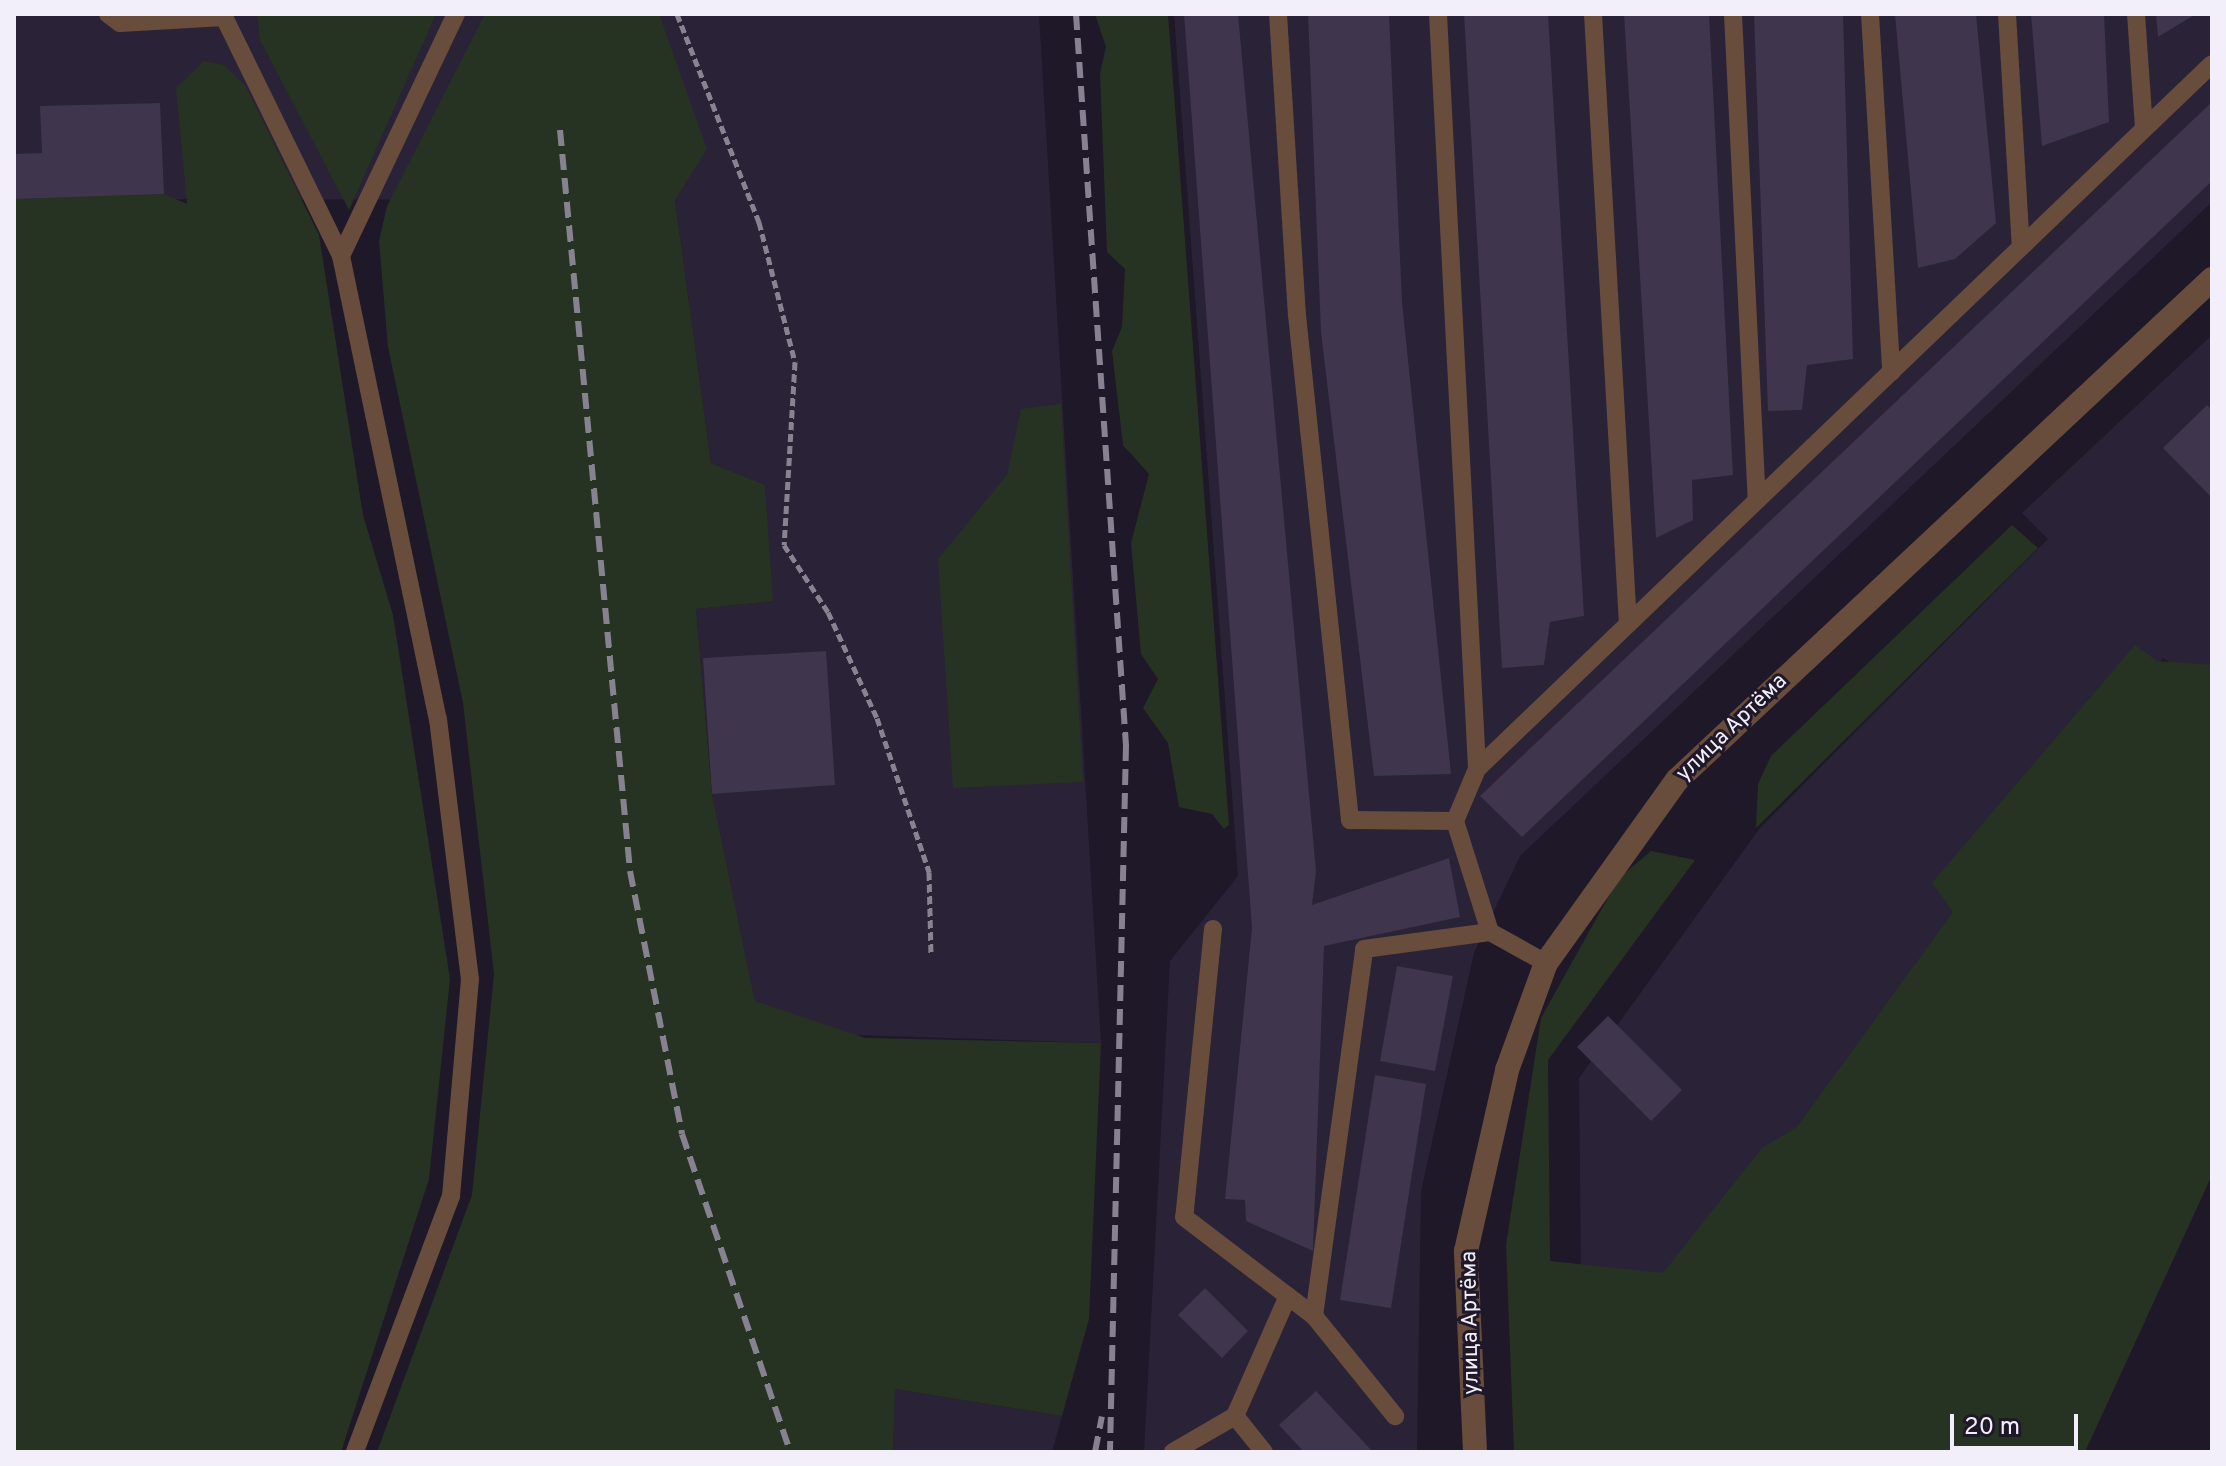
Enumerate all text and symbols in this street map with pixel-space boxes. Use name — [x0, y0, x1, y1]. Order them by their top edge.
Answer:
street label: улица Артёма — [1671, 668, 1793, 788]
street label: улица Артёма — [1457, 1250, 1485, 1396]
scale bar — [1954, 1398, 2082, 1448]
text: 20 m — [1964, 1413, 2020, 1443]

